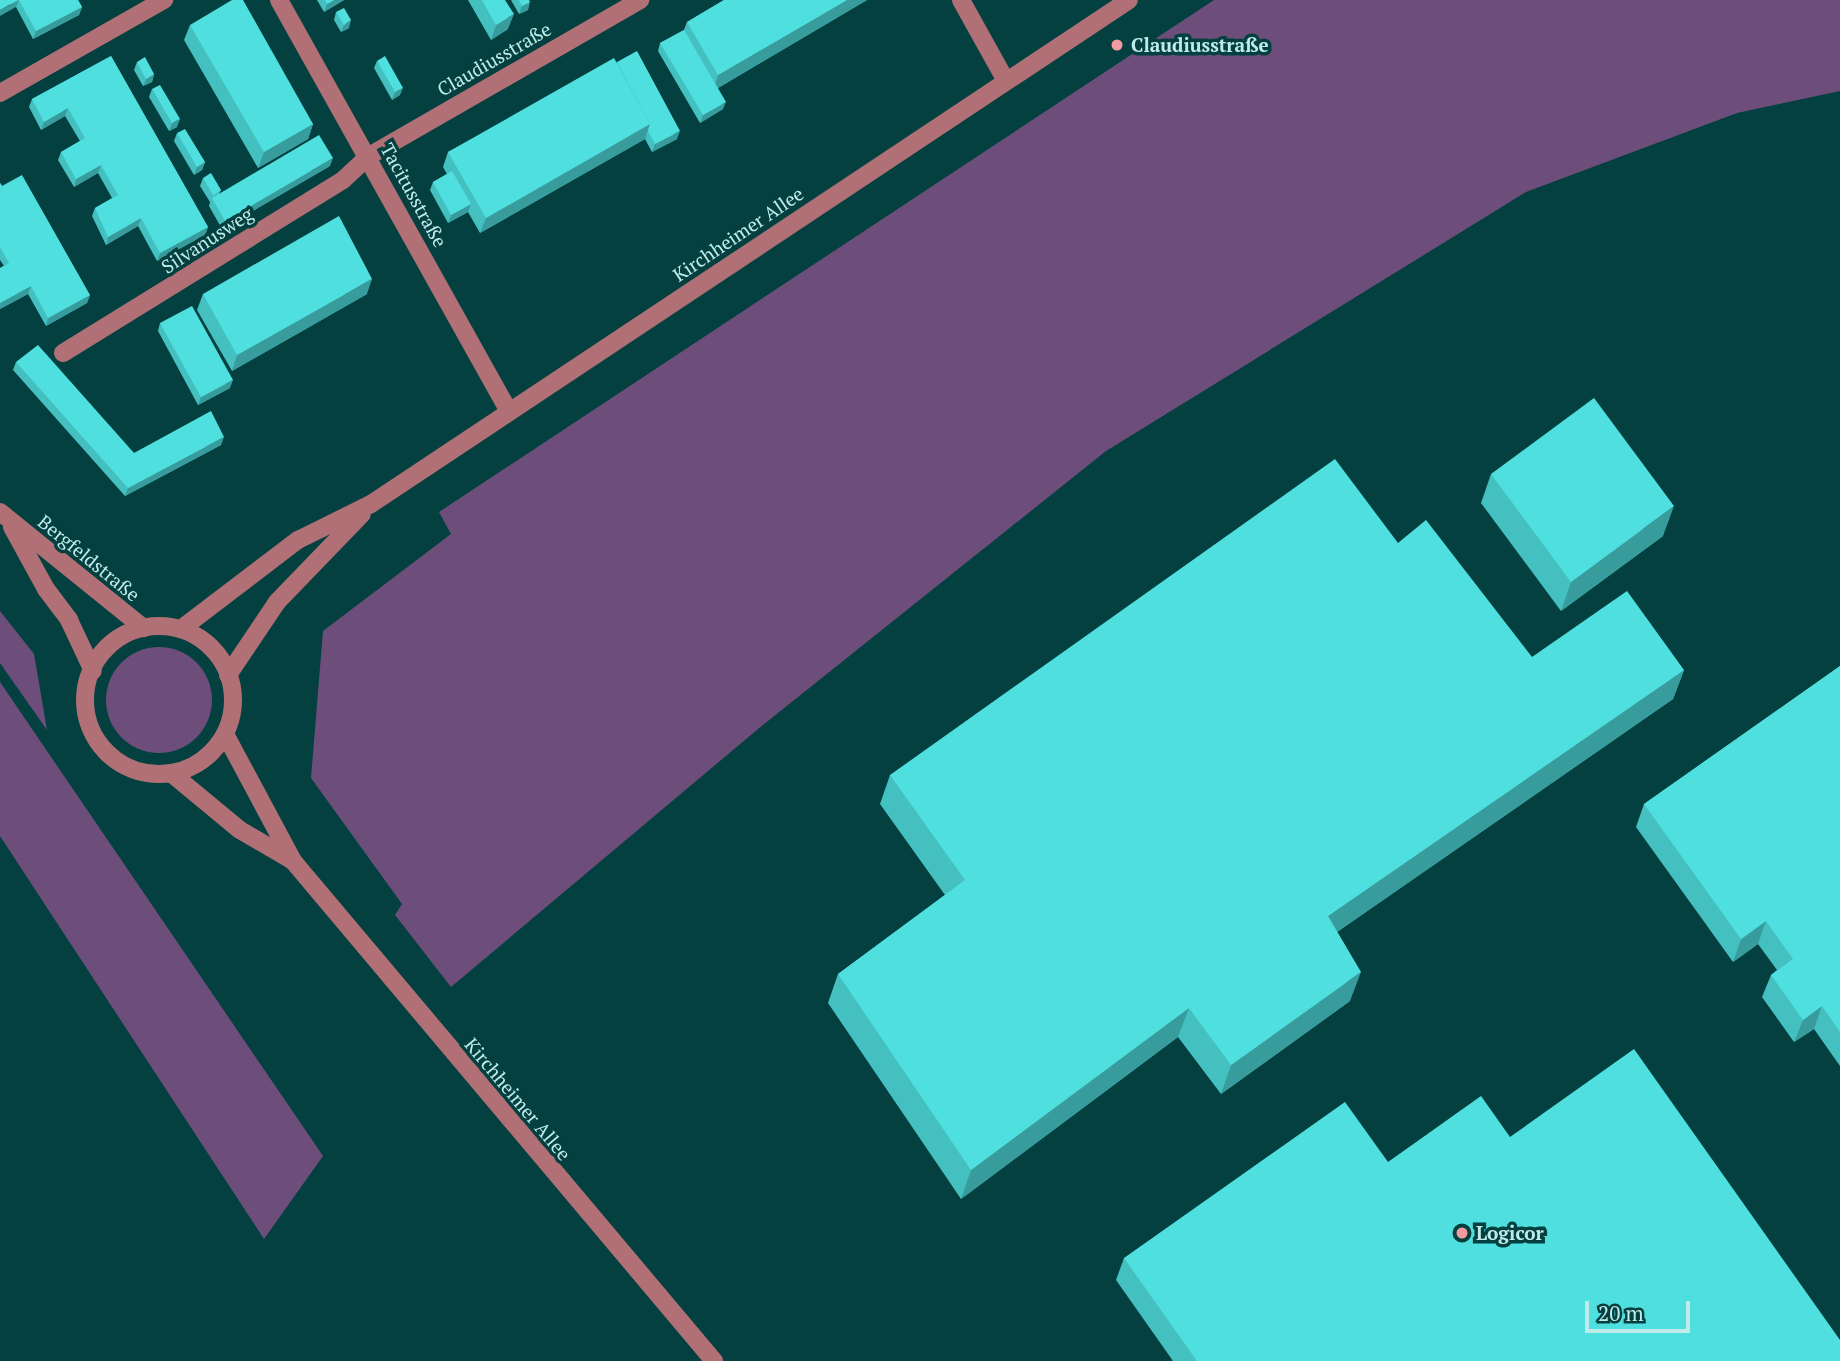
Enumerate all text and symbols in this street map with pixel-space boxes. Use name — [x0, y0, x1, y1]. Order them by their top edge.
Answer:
street label: Claudiusstraße — [433, 17, 555, 101]
place label: Claudiusstraße — [1131, 34, 1269, 56]
marker: Claudiusstraße — [1109, 37, 1125, 53]
street label: Tacitusstraße — [376, 139, 452, 251]
street label: Kirchheimer Allee — [668, 182, 808, 286]
street label: Silvanusweg — [157, 202, 257, 278]
street label: Bergfeldstraße — [34, 510, 144, 606]
street label: Kirchheimer Allee — [460, 1033, 576, 1165]
place label: Logicor — [1476, 1222, 1544, 1244]
marker: Logicor — [1454, 1225, 1470, 1241]
scale bar — [1588, 1288, 1693, 1332]
text: 20 m — [1598, 1299, 1644, 1327]

